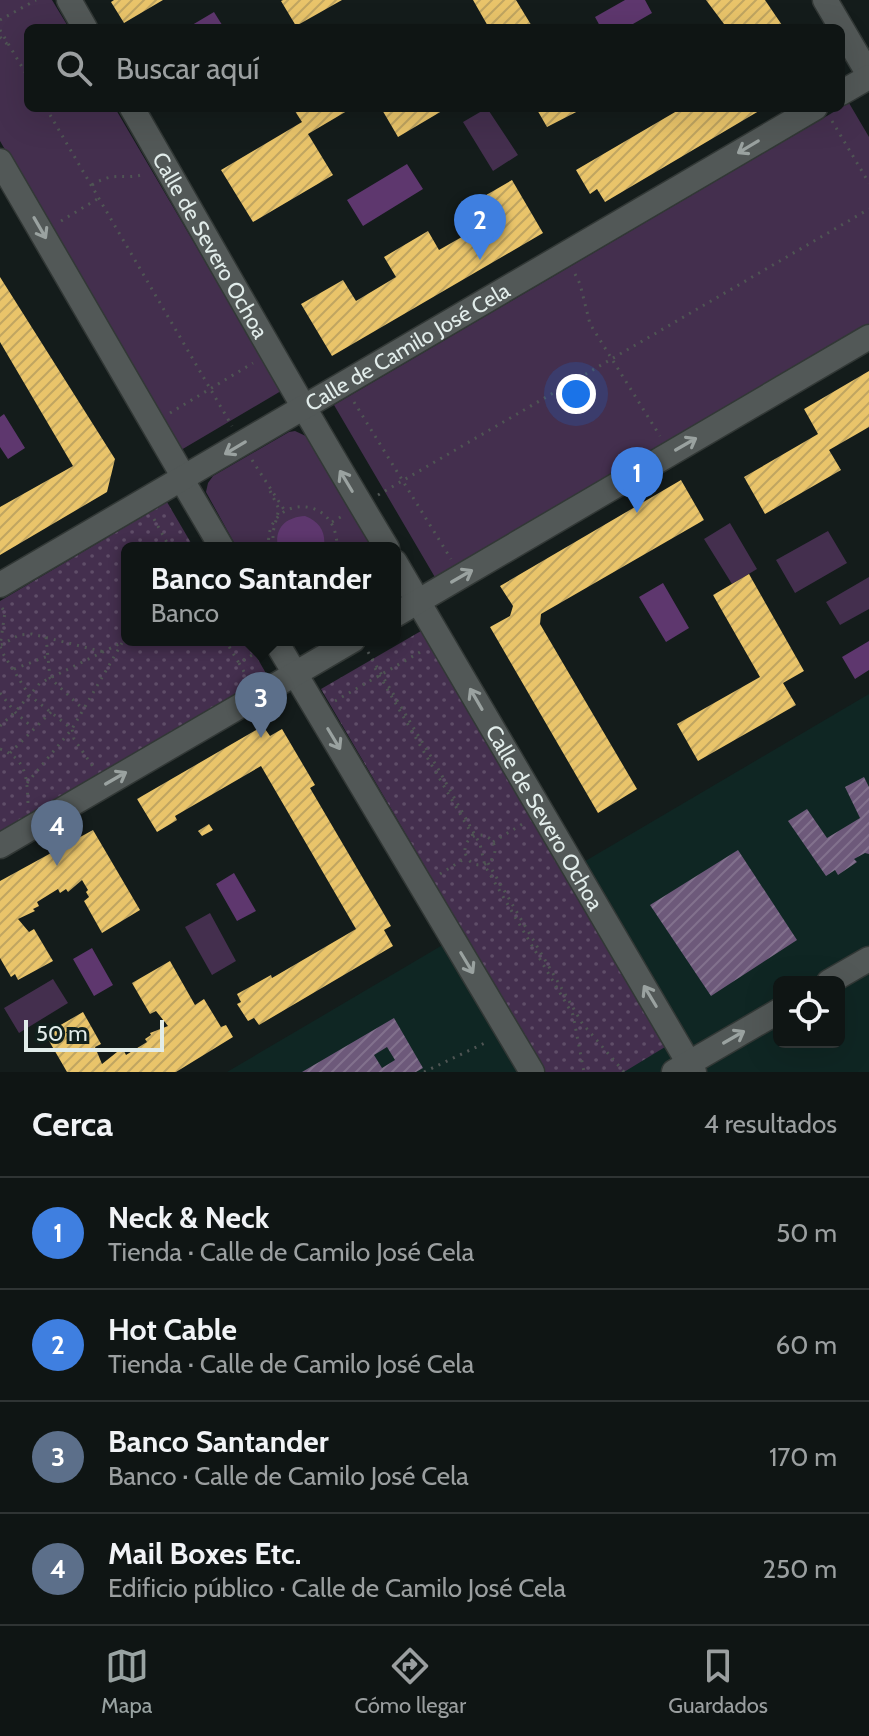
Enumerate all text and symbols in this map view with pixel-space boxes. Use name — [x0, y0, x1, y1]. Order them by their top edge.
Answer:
search box — [24, 24, 845, 112]
icon: search — [52, 46, 96, 90]
text: Buscar aquí — [116, 50, 259, 87]
one-way arrow — [737, 139, 760, 155]
street label: Calle de Severo Ochoa — [146, 147, 274, 344]
pin: 2 — [454, 194, 506, 260]
one-way arrow — [32, 216, 48, 239]
street label: Calle de Camilo José Cela — [301, 276, 515, 417]
your location — [556, 374, 596, 414]
one-way arrow — [674, 436, 697, 452]
one-way arrow — [224, 441, 247, 457]
pin: 1 — [611, 447, 663, 513]
one-way arrow — [338, 470, 354, 493]
popup — [121, 542, 401, 646]
text: Banco Santander — [151, 560, 371, 597]
one-way arrow — [450, 567, 473, 583]
text: Banco — [151, 597, 219, 629]
pin: 3 — [235, 672, 287, 738]
one-way arrow — [468, 688, 484, 711]
street label: Calle de Severo Ochoa — [479, 720, 609, 915]
one-way arrow — [327, 727, 343, 750]
one-way arrow — [103, 770, 127, 785]
pin: 4 — [31, 800, 83, 866]
one-way arrow — [459, 951, 475, 974]
map controls — [773, 976, 845, 1048]
button: locate — [773, 976, 845, 1048]
one-way arrow — [641, 985, 657, 1008]
scale bar — [24, 1016, 164, 1052]
text: 50 m — [36, 1020, 88, 1047]
one-way arrow — [722, 1029, 745, 1045]
text: Cerca — [32, 1103, 113, 1145]
text: 4 resultados — [704, 1108, 837, 1140]
text: Neck & Neck — [108, 1199, 269, 1236]
text: 1 — [53, 1217, 63, 1249]
text: 50 m — [776, 1217, 837, 1249]
text: Tienda · Calle de Camilo José Cela — [108, 1236, 474, 1268]
text: Hot Cable — [108, 1311, 237, 1348]
text: 2 — [51, 1329, 65, 1361]
text: 60 m — [775, 1329, 837, 1361]
text: Tienda · Calle de Camilo José Cela — [108, 1348, 474, 1380]
text: Banco Santander — [108, 1423, 329, 1460]
text: 3 — [51, 1441, 65, 1473]
text: 170 m — [769, 1441, 837, 1473]
text: Banco · Calle de Camilo José Cela — [108, 1460, 469, 1492]
text: Mail Boxes Etc. — [108, 1535, 301, 1572]
text: 4 — [50, 1553, 66, 1585]
text: 250 m — [763, 1553, 837, 1585]
text: Edificio público · Calle de Camilo José Cela — [108, 1572, 566, 1604]
tab: Mapa — [101, 1644, 152, 1719]
tab: Cómo llegar — [354, 1644, 466, 1719]
tab: Guardados — [668, 1644, 768, 1719]

